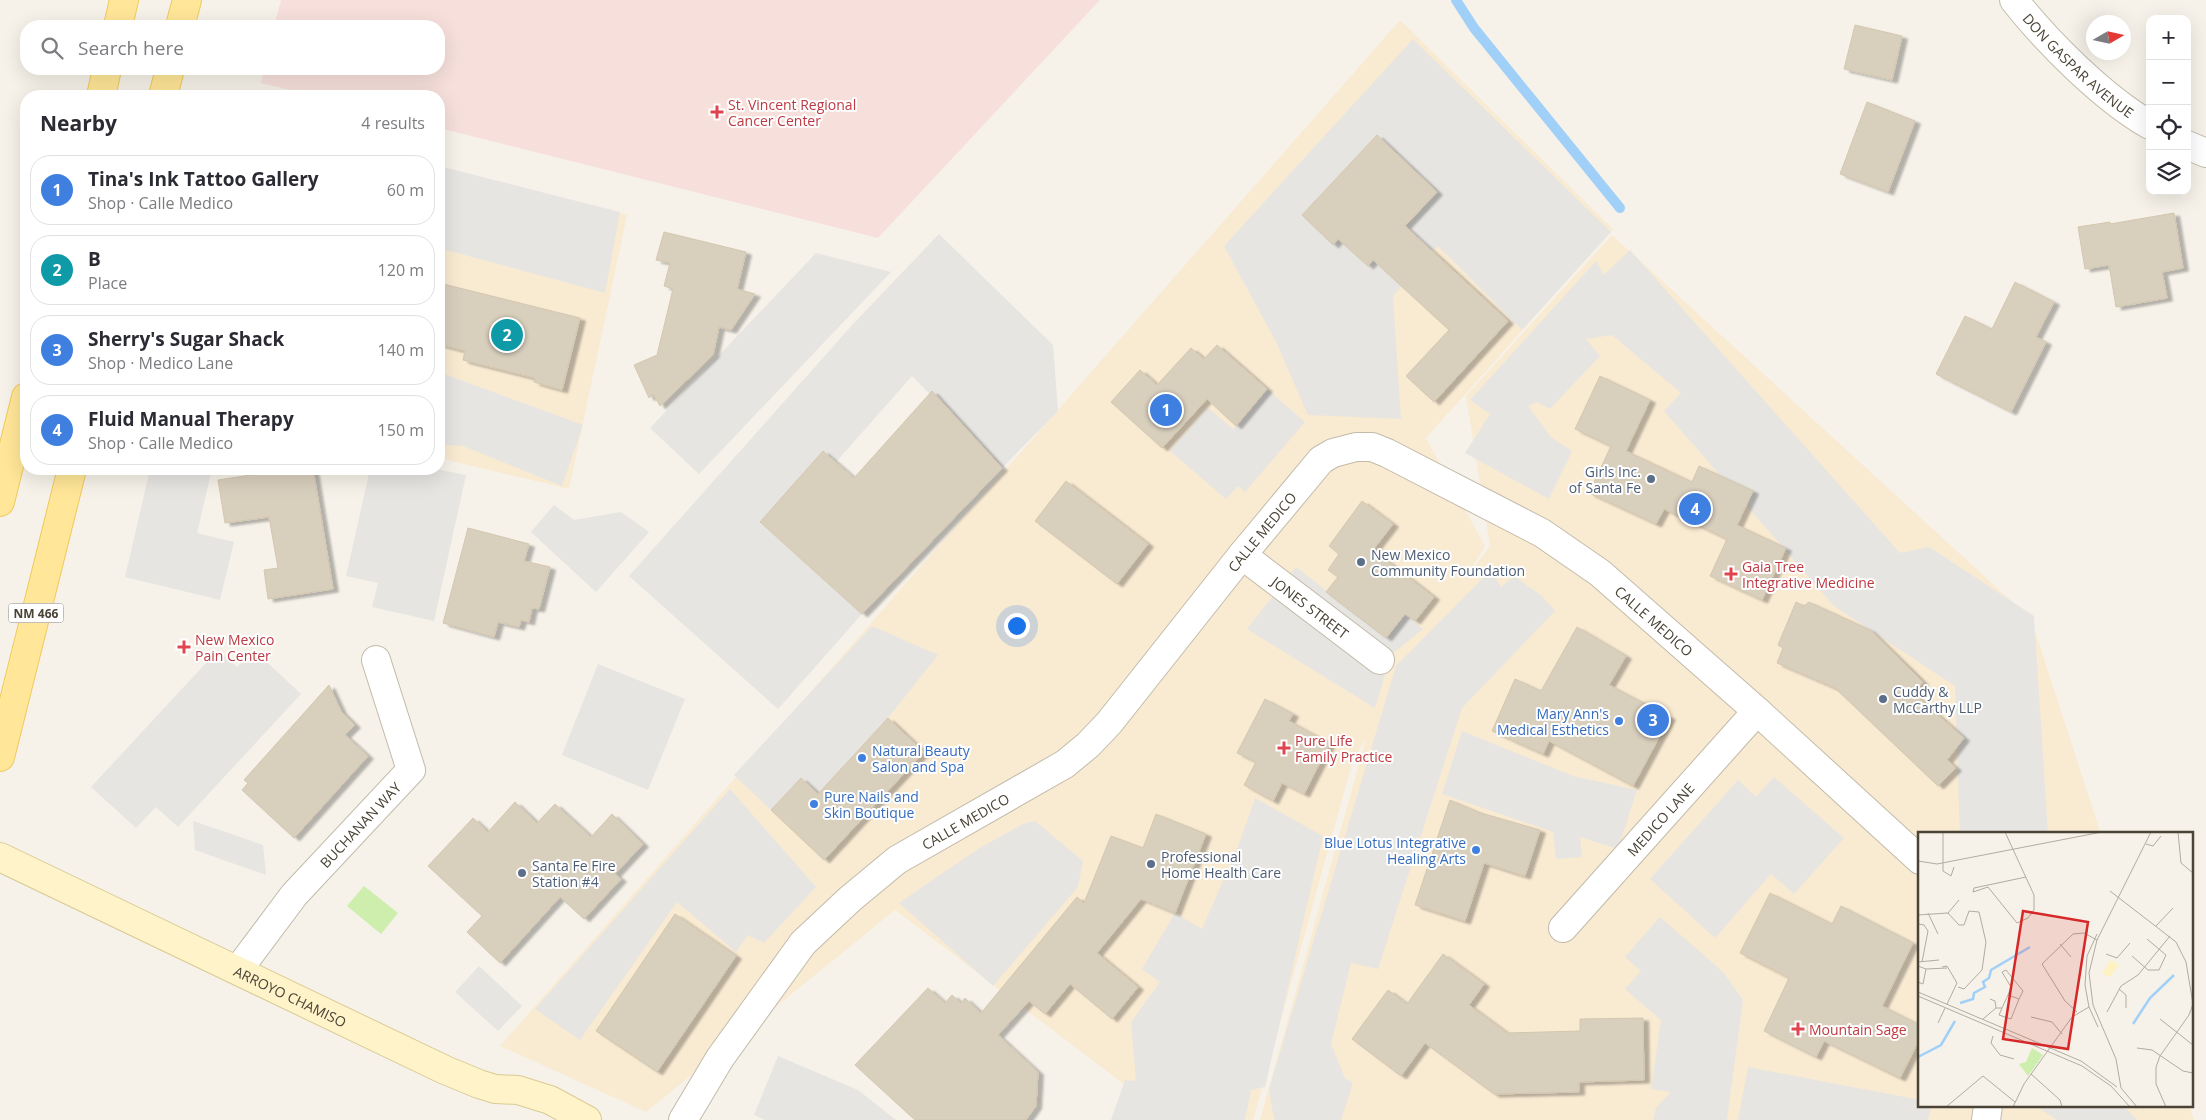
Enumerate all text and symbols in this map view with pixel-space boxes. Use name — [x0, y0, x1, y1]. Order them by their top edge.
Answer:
street label: DON GASPAR AVENUE — [2019, 9, 2138, 122]
north arrow — [2086, 15, 2131, 60]
map controls — [2146, 15, 2191, 195]
button: + — [2146, 15, 2191, 60]
search box — [20, 20, 445, 75]
icon: search — [38, 34, 66, 62]
text: Search here — [78, 35, 184, 61]
button: − — [2146, 60, 2191, 105]
place label: St. Vincent Regional Cancer Center — [728, 95, 856, 130]
marker: St. Vincent Regional Cancer Center — [710, 105, 724, 119]
button: locate — [2146, 105, 2191, 150]
text: Nearby — [40, 109, 117, 137]
text: 4 results — [361, 112, 425, 134]
button: layers — [2146, 150, 2191, 195]
text: Tina's Ink Tattoo Gallery — [88, 166, 319, 192]
text: 1 — [52, 179, 62, 201]
text: 60 m — [387, 179, 424, 201]
text: Shop · Calle Medico — [88, 192, 233, 214]
text: B — [88, 246, 101, 272]
text: 2 — [52, 259, 62, 281]
text: 120 m — [378, 259, 424, 281]
text: Place — [88, 272, 127, 294]
pin: 2 — [491, 316, 523, 354]
text: Sherry's Sugar Shack — [88, 326, 284, 352]
text: 3 — [52, 339, 62, 361]
text: 140 m — [378, 339, 424, 361]
text: Shop · Medico Lane — [88, 352, 233, 374]
pin: 1 — [1150, 391, 1182, 429]
text: Fluid Manual Therapy — [88, 406, 294, 432]
text: 4 — [52, 419, 62, 441]
text: 150 m — [378, 419, 424, 441]
text: Shop · Calle Medico — [88, 432, 233, 454]
place label: Girls Inc. of Santa Fe — [1569, 462, 1641, 497]
marker: Girls Inc. of Santa Fe — [1645, 473, 1657, 485]
street label: CALLE MEDICO — [1223, 488, 1300, 575]
pin: 4 — [1679, 490, 1711, 528]
place label: New Mexico Community Foundation — [1371, 545, 1525, 580]
marker: New Mexico Community Foundation — [1355, 556, 1367, 568]
place label: Gaia Tree Integrative Medicine — [1742, 557, 1875, 592]
marker: Gaia Tree Integrative Medicine — [1724, 567, 1738, 581]
street label: JONES STREET — [1267, 571, 1353, 643]
street label: CALLE MEDICO — [1611, 581, 1697, 660]
road number: NM 466 — [8, 604, 64, 622]
your location — [1004, 613, 1030, 639]
place label: New Mexico Pain Center — [195, 630, 274, 665]
marker: New Mexico Pain Center — [177, 640, 191, 654]
place label: Cuddy & McCarthy LLP — [1893, 682, 1982, 717]
marker: Cuddy & McCarthy LLP — [1877, 693, 1889, 705]
pin: 3 — [1637, 701, 1669, 739]
place label: Mary Ann's Medical Esthetics — [1497, 704, 1609, 739]
marker: Mary Ann's Medical Esthetics — [1613, 715, 1625, 727]
place label: Pure Life Family Practice — [1295, 731, 1393, 766]
place label: Natural Beauty Salon and Spa — [872, 741, 971, 776]
marker: Pure Life Family Practice — [1277, 741, 1291, 755]
marker: Natural Beauty Salon and Spa — [856, 752, 868, 764]
street label: BUCHANAN WAY — [315, 778, 405, 871]
street label: MEDICO LANE — [1622, 778, 1698, 860]
place label: Pure Nails and Skin Boutique — [824, 787, 919, 822]
street label: CALLE MEDICO — [918, 788, 1012, 854]
marker: Pure Nails and Skin Boutique — [808, 798, 820, 810]
inset map — [1918, 832, 2194, 1108]
place label: Blue Lotus Integrative Healing Arts — [1324, 833, 1466, 868]
marker: Blue Lotus Integrative Healing Arts — [1470, 844, 1482, 856]
place label: Professional Home Health Care — [1161, 847, 1281, 882]
place label: Santa Fe Fire Station #4 — [532, 856, 616, 891]
marker: Professional Home Health Care — [1145, 858, 1157, 870]
marker: Santa Fe Fire Station #4 — [516, 867, 528, 879]
street label: ARROYO CHAMISO — [231, 961, 350, 1031]
place label: Mountain Sage — [1809, 1020, 1907, 1039]
marker: Mountain Sage — [1791, 1022, 1805, 1036]

